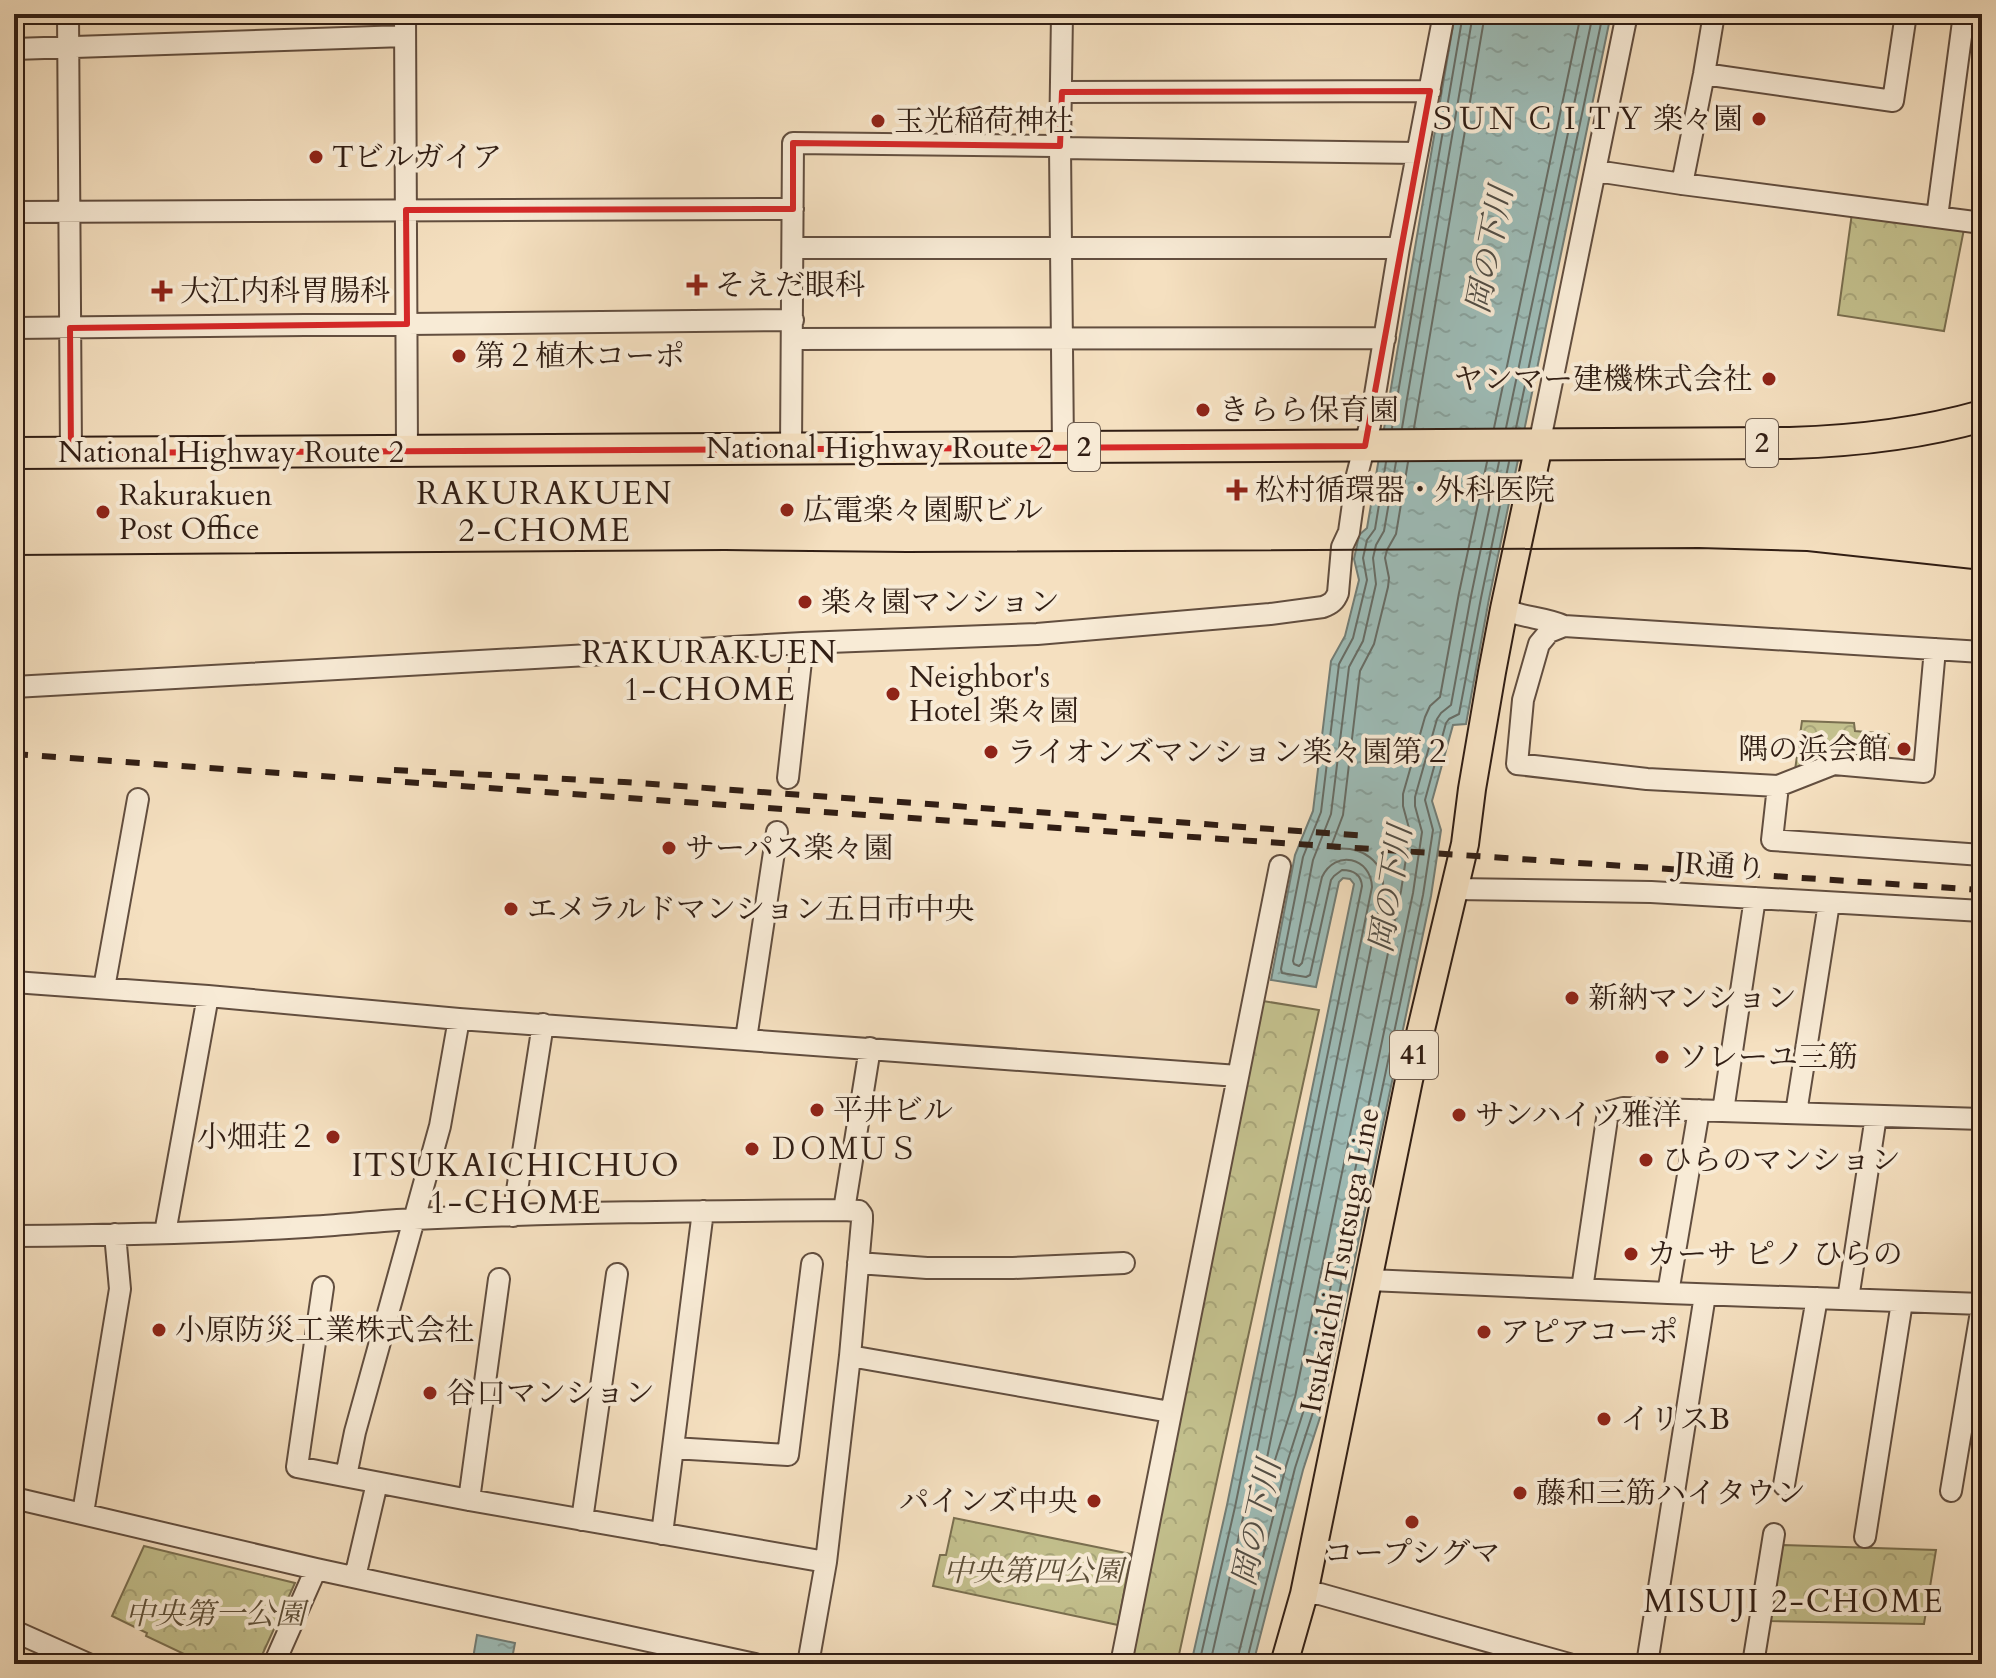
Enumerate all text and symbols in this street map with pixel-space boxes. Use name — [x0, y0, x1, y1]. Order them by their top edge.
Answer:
place label: ＳＵＮ ＣＩＴＹ 楽々園 — [1427, 99, 1743, 140]
place label: 玉光稲荷神社 — [894, 101, 1074, 142]
marker: ＳＵＮ ＣＩＴＹ 楽々園 — [1750, 110, 1768, 128]
marker: 玉光稲荷神社 — [869, 112, 887, 130]
place label: Tビルガイア — [332, 137, 502, 178]
marker: Tビルガイア — [307, 148, 325, 166]
water label: 岡の下川 — [1456, 180, 1524, 317]
place label: そえだ眼科 — [715, 265, 865, 306]
place label: 大江内科胃腸科 — [180, 271, 390, 312]
marker: そえだ眼科 — [686, 274, 708, 296]
marker: 大江内科胃腸科 — [151, 280, 173, 302]
place label: 第２植木コーポ — [475, 336, 685, 377]
marker: 第２植木コーポ — [450, 347, 468, 365]
place label: ヤンマー建機株式会社 — [1453, 359, 1753, 400]
marker: ヤンマー建機株式会社 — [1760, 370, 1778, 388]
place label: きらら保育園 — [1219, 390, 1399, 431]
marker: きらら保育園 — [1194, 401, 1212, 419]
road number: 2 — [1746, 419, 1778, 467]
road number: 2 — [1068, 423, 1100, 471]
street label: National Highway Route 2 — [706, 428, 1052, 469]
street label: National Highway Route 2 — [58, 432, 404, 473]
place label: 松村循環器・外科医院 — [1255, 470, 1555, 511]
district label: RAKURAKUEN 2-CHOME — [417, 472, 673, 553]
place label: Rakurakuen Post Office — [119, 475, 272, 550]
marker: 松村循環器・外科医院 — [1226, 479, 1248, 501]
place label: 広電楽々園駅ビル — [803, 490, 1043, 531]
marker: 広電楽々園駅ビル — [778, 501, 796, 519]
marker: Rakurakuen Post Office — [94, 503, 112, 521]
place label: 楽々園マンション — [821, 582, 1060, 623]
marker: 楽々園マンション — [796, 593, 814, 611]
district label: RAKURAKUEN 1-CHOME — [582, 631, 838, 712]
place label: Neighbor's Hotel 楽々園 — [909, 657, 1079, 732]
marker: Neighbor's Hotel 楽々園 — [884, 685, 902, 703]
place label: 隅の浜会館 — [1738, 729, 1888, 770]
place label: ライオンズマンション楽々園第２ — [1007, 732, 1452, 773]
marker: 隅の浜会館 — [1895, 740, 1913, 758]
marker: ライオンズマンション楽々園第２ — [982, 743, 1000, 761]
water label: 岡の下川 — [1359, 819, 1423, 956]
place label: サーパス楽々園 — [685, 828, 894, 869]
marker: サーパス楽々園 — [660, 839, 678, 857]
street label: JR通り — [1669, 842, 1767, 890]
place label: エメラルドマンション五日市中央 — [527, 889, 975, 930]
marker: エメラルドマンション五日市中央 — [502, 900, 520, 918]
place label: 新納マンション — [1588, 978, 1797, 1019]
marker: 新納マンション — [1563, 989, 1581, 1007]
road number: 41 — [1390, 1031, 1438, 1079]
place label: ソレーユ三筋 — [1678, 1037, 1858, 1078]
marker: ソレーユ三筋 — [1653, 1048, 1671, 1066]
place label: 平井ビル — [833, 1090, 953, 1131]
place label: サンハイツ雅洋 — [1475, 1095, 1681, 1136]
marker: 平井ビル — [808, 1101, 826, 1119]
street label: Itsukaichi Tsutsuga Line — [1290, 1104, 1390, 1416]
marker: サンハイツ雅洋 — [1450, 1106, 1468, 1124]
place label: 小畑荘２ — [197, 1117, 317, 1158]
marker: 小畑荘２ — [324, 1128, 342, 1146]
place label: ＤＯＭＵＳ — [768, 1129, 918, 1170]
marker: ＤＯＭＵＳ — [743, 1140, 761, 1158]
place label: ひらのマンション — [1662, 1140, 1901, 1181]
district label: ITSUKAICHICHUO 1-CHOME — [351, 1144, 681, 1225]
marker: ひらのマンション — [1637, 1151, 1655, 1169]
place label: カーサ ピノ ひらの — [1647, 1234, 1903, 1275]
marker: カーサ ピノ ひらの — [1622, 1245, 1640, 1263]
place label: 小原防災工業株式会社 — [175, 1310, 475, 1351]
place label: アピアコーポ — [1500, 1312, 1679, 1353]
marker: 小原防災工業株式会社 — [150, 1321, 168, 1339]
marker: アピアコーポ — [1475, 1323, 1493, 1341]
place label: 谷口マンション — [446, 1373, 655, 1414]
marker: 谷口マンション — [421, 1384, 439, 1402]
place label: イリスB — [1620, 1399, 1730, 1440]
marker: イリスB — [1595, 1410, 1613, 1428]
water label: 岡の下川 — [1222, 1453, 1292, 1590]
place label: 藤和三筋ハイタウン — [1536, 1473, 1806, 1514]
place label: パインズ中央 — [899, 1481, 1078, 1522]
marker: 藤和三筋ハイタウン — [1511, 1484, 1529, 1502]
marker: パインズ中央 — [1085, 1492, 1103, 1510]
marker: コープシグマ — [1403, 1513, 1421, 1531]
place label: コープシグマ — [1324, 1533, 1500, 1574]
park label: 中央第四公園 — [943, 1551, 1128, 1592]
district label: MISUJI 2-CHOME — [1644, 1580, 1944, 1624]
park label: 中央第一公園 — [125, 1594, 310, 1635]

